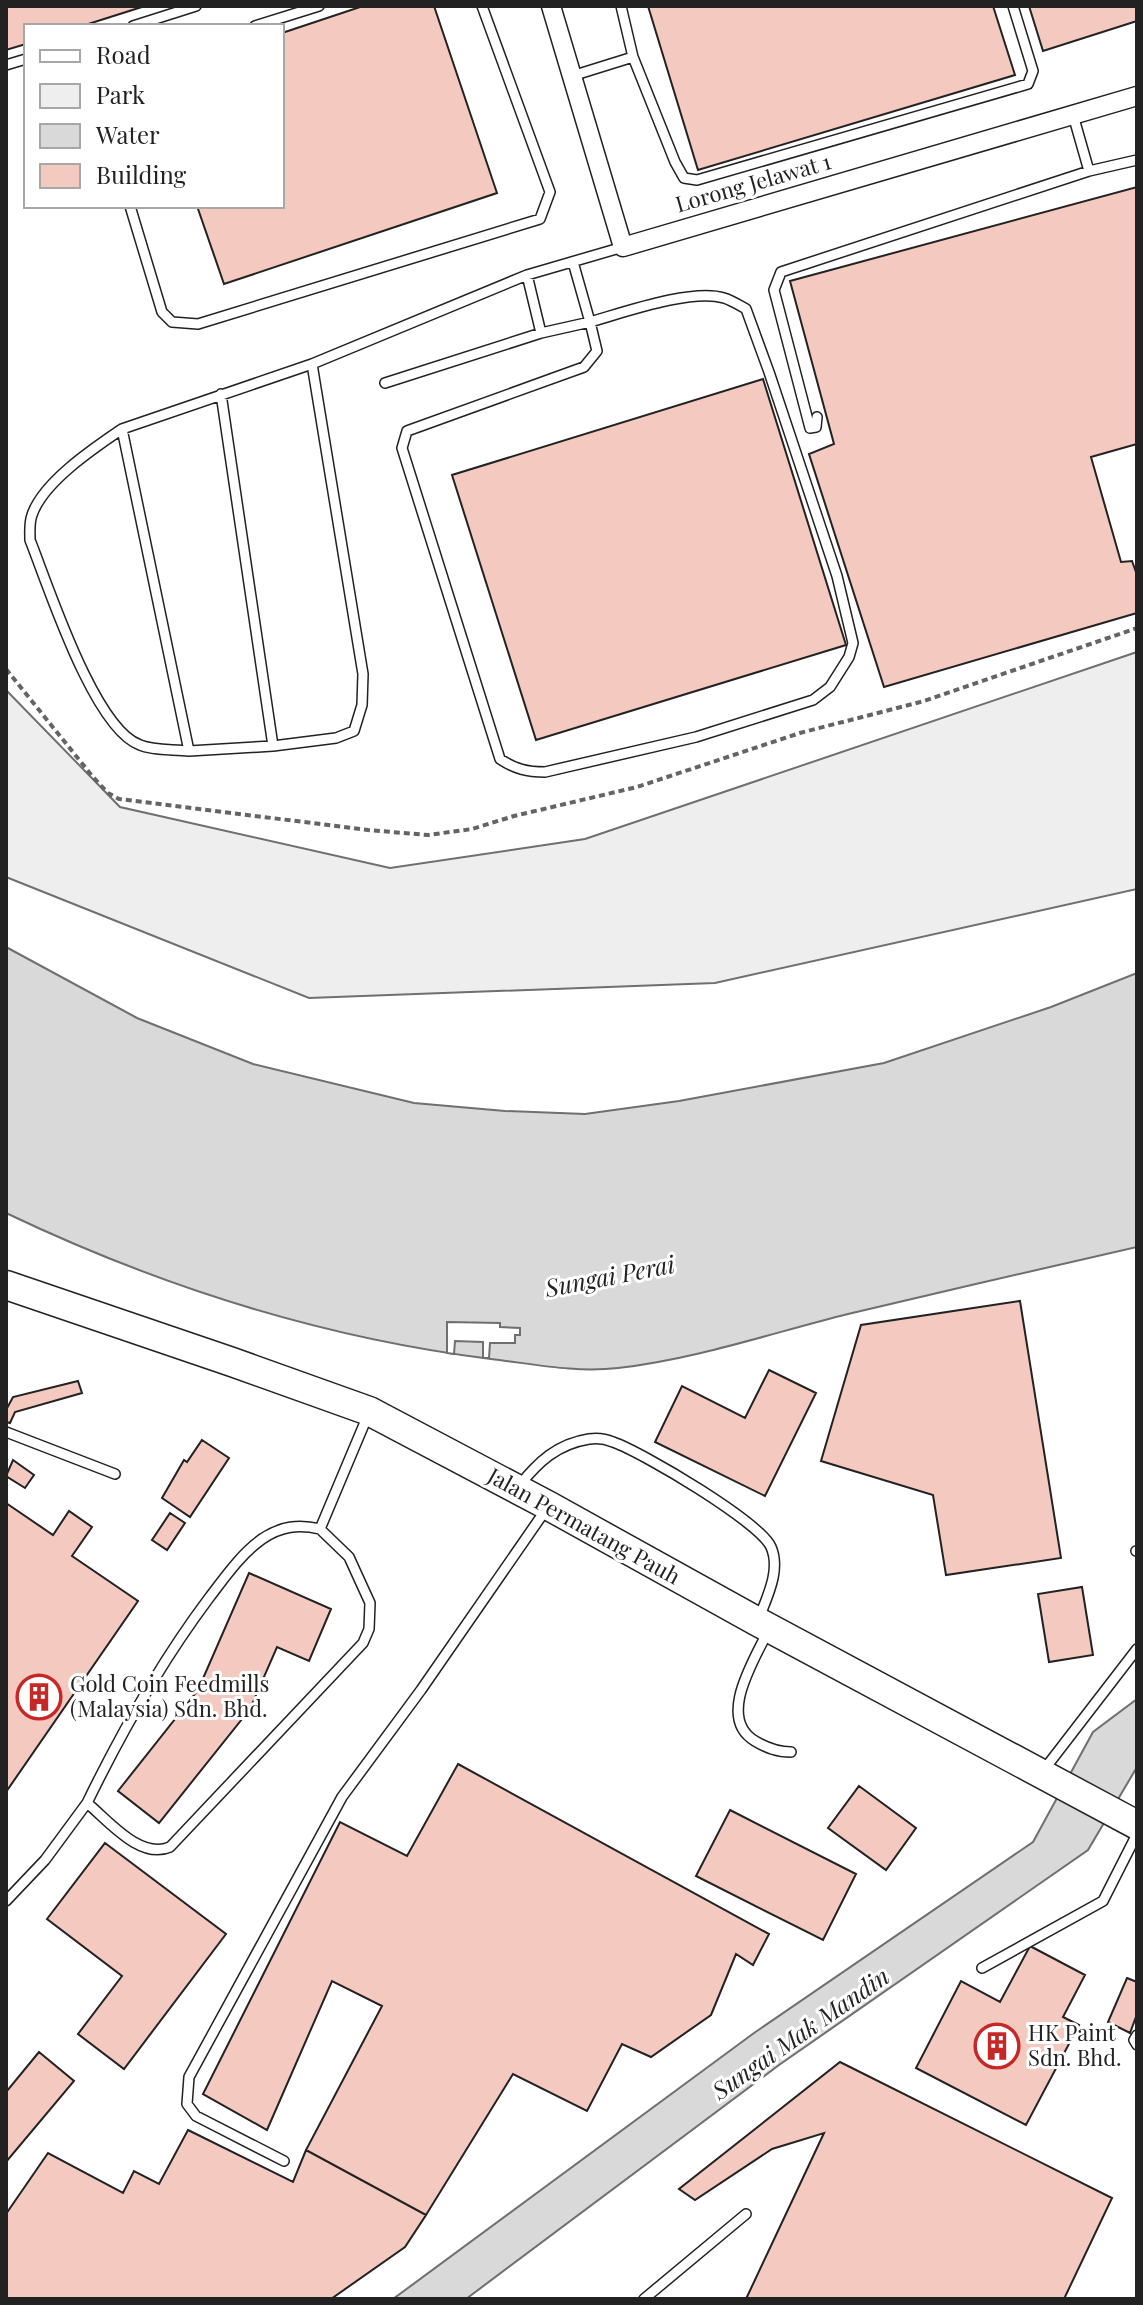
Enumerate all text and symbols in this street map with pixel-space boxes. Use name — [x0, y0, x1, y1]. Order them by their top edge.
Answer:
legend — [24, 24, 284, 208]
text: Road — [96, 38, 151, 70]
text: Park — [96, 78, 146, 110]
text: Water — [95, 118, 160, 150]
street label: Lorong Jelawat 1 — [672, 146, 834, 219]
text: Building — [96, 158, 187, 190]
water label: Sungai Perai — [541, 1247, 678, 1303]
street label: Jalan Permatang Pauh — [482, 1459, 686, 1591]
place label: Gold Coin Feedmills (Malaysia) Sdn. Bhd. — [70, 1668, 269, 1723]
building icon: Gold Coin Feedmills (Malaysia) Sdn. Bhd. — [15, 1673, 63, 1721]
water label: Sungai Mak Mandin — [704, 1959, 895, 2106]
place label: HK Paint Sdn. Bhd. — [1028, 2017, 1122, 2072]
building icon: HK Paint Sdn. Bhd. — [973, 2022, 1021, 2070]

